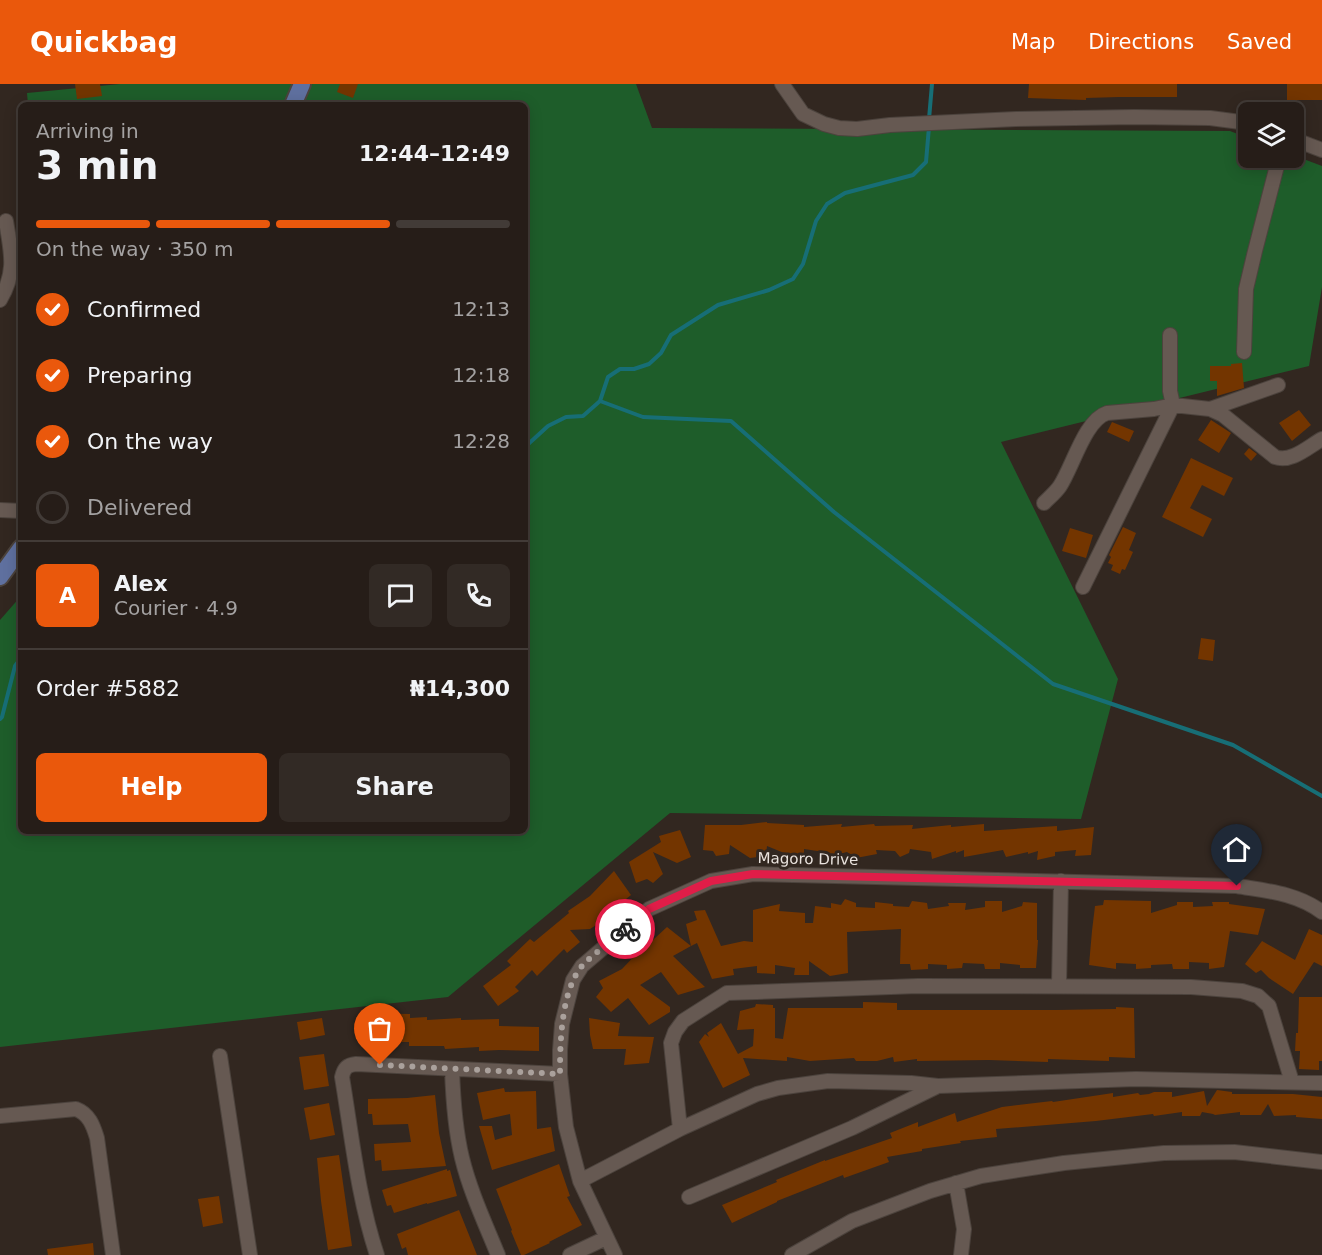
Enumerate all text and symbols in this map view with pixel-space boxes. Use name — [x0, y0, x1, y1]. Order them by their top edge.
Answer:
text: Quickbag — [30, 26, 178, 59]
text: Map — [1011, 30, 1055, 54]
text: Directions — [1088, 30, 1194, 54]
text: Saved — [1227, 30, 1292, 54]
map controls — [1238, 102, 1304, 168]
button: layers — [1238, 102, 1304, 168]
text: Arriving in — [36, 119, 139, 143]
text: 12:44–12:49 — [359, 141, 510, 166]
text: 3 min — [36, 143, 158, 188]
text: On the way · 350 m — [36, 237, 234, 261]
icon: check — [36, 293, 69, 326]
text: Confirmed — [87, 297, 201, 322]
text: 12:13 — [452, 297, 510, 321]
icon: check — [36, 359, 69, 392]
text: Preparing — [87, 363, 193, 388]
text: 12:18 — [452, 363, 510, 387]
icon: check — [36, 425, 69, 458]
text: On the way — [87, 429, 213, 454]
text: 12:28 — [452, 429, 510, 453]
text: Delivered — [87, 495, 192, 520]
button: chat — [369, 564, 432, 627]
button: phone — [447, 564, 510, 627]
text: Alex — [114, 571, 168, 596]
text: A — [59, 583, 76, 608]
text: Courier · 4.9 — [114, 596, 238, 620]
text: Order #5882 — [36, 676, 180, 701]
text: ₦14,300 — [410, 676, 510, 701]
button: Help — [36, 753, 267, 822]
button: Share — [279, 753, 510, 822]
pin — [1211, 824, 1262, 886]
icon: home — [1220, 833, 1253, 866]
street label: Magoro Drive — [758, 849, 858, 869]
courier — [595, 899, 655, 959]
icon: bike — [609, 913, 642, 946]
pin — [354, 1003, 405, 1065]
icon: bag — [363, 1012, 396, 1045]

